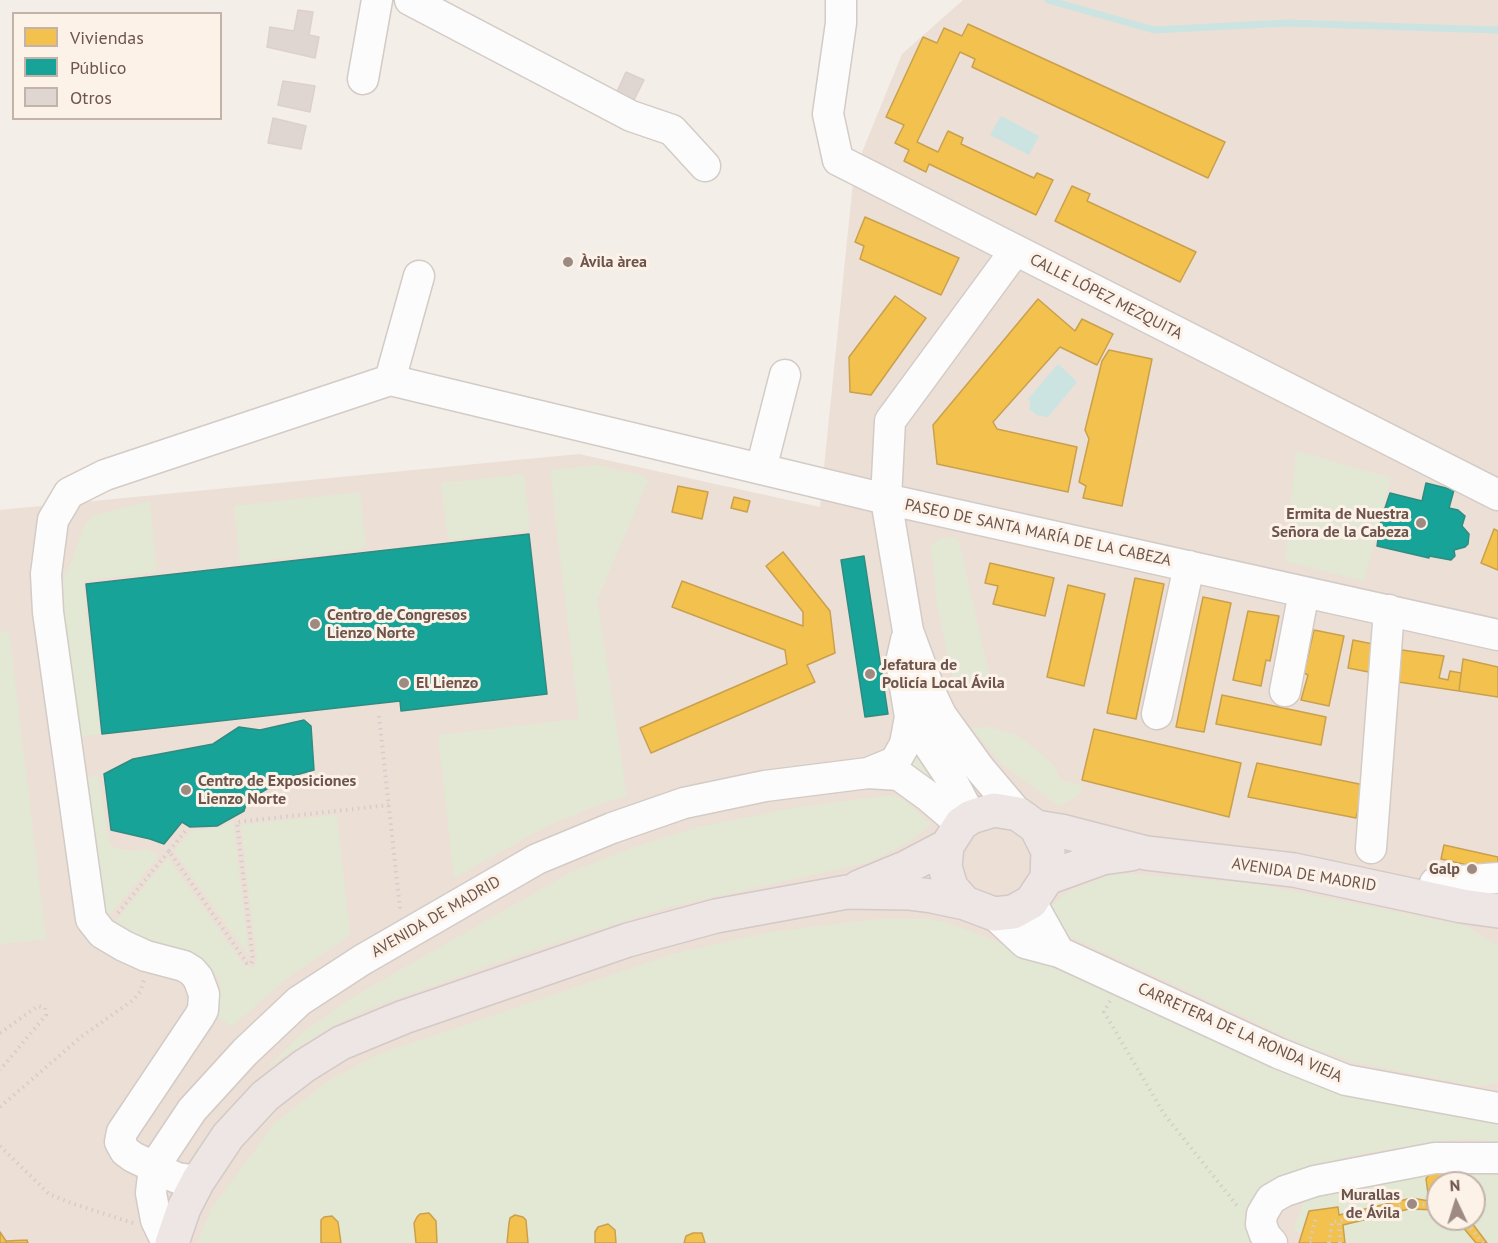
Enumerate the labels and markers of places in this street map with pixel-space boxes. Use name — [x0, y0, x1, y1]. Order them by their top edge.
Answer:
place label: Àvila àrea — [580, 252, 647, 272]
marker: Àvila àrea — [561, 255, 575, 269]
place label: Ermita de Nuestra Señora de la Cabeza — [1271, 504, 1409, 542]
marker: Ermita de Nuestra Señora de la Cabeza — [1414, 516, 1428, 530]
place label: Centro de Congresos Lienzo Norte — [327, 605, 467, 643]
marker: Centro de Congresos Lienzo Norte — [308, 617, 322, 631]
place label: Jefatura de Policía Local Ávila — [882, 655, 1005, 693]
marker: Jefatura de Policía Local Ávila — [863, 667, 877, 681]
place label: El Lienzo — [416, 673, 478, 693]
marker: El Lienzo — [397, 676, 411, 690]
place label: Centro de Exposiciones Lienzo Norte — [198, 771, 356, 809]
marker: Centro de Exposiciones Lienzo Norte — [179, 783, 193, 797]
place label: Galp — [1429, 859, 1460, 879]
marker: Galp — [1465, 862, 1479, 876]
place label: Murallas de Ávila — [1341, 1185, 1400, 1223]
marker: Murallas de Ávila — [1405, 1197, 1419, 1211]

